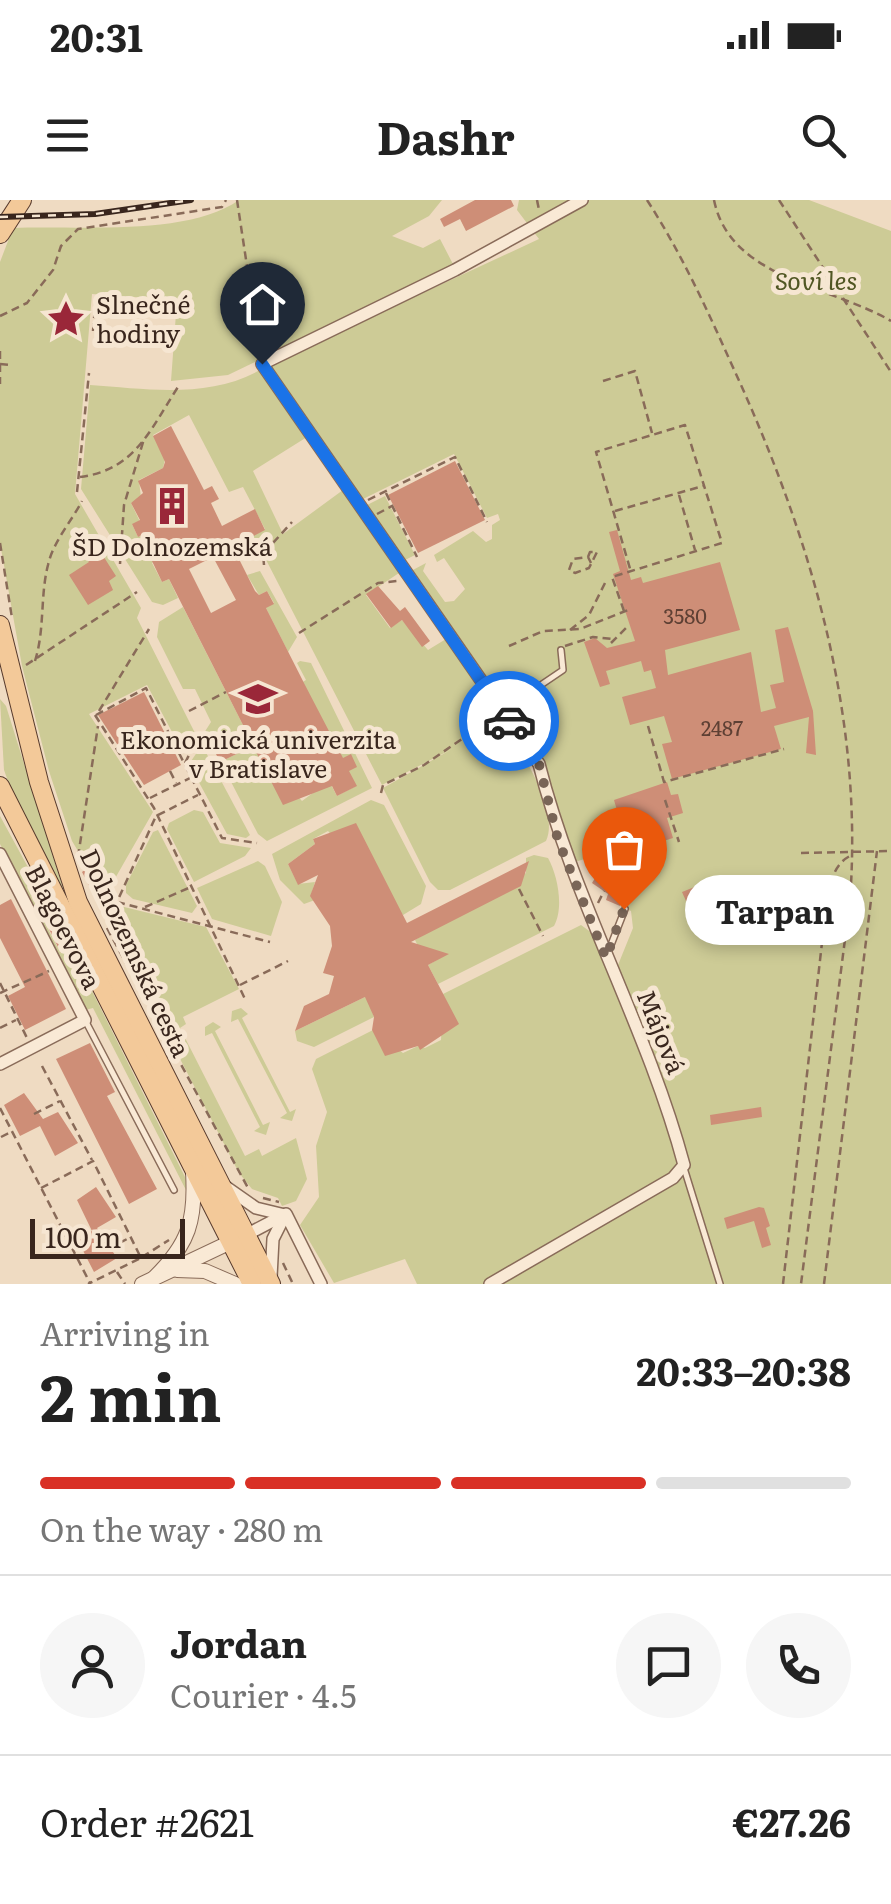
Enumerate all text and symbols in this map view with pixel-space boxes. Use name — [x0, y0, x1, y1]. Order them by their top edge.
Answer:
text: 20:31 — [50, 7, 143, 64]
text: Dashr — [376, 102, 515, 169]
icon: menu — [40, 108, 95, 163]
icon: search — [796, 108, 851, 163]
park label: Soví les — [775, 261, 857, 298]
pin — [220, 262, 305, 365]
icon: home — [235, 277, 290, 332]
place label: Slnečné hodiny — [96, 285, 190, 351]
place icon: Slnečné hodiny — [45, 298, 87, 340]
building icon: ŠD Dolnozemská — [151, 485, 193, 527]
place label: ŠD Dolnozemská — [72, 527, 273, 564]
house number: 3580 — [663, 600, 707, 630]
courier — [459, 671, 559, 771]
school or university icon: Ekonomická univerzita v Bratislave — [237, 678, 279, 720]
icon: car — [482, 694, 537, 749]
house number: 2487 — [701, 712, 743, 742]
place label: Ekonomická univerzita v Bratislave — [120, 720, 397, 786]
pin — [582, 807, 667, 910]
icon: bag — [597, 822, 652, 877]
street label: Dolnozemská cesta — [72, 842, 201, 1063]
street label: Blagoevova — [17, 858, 112, 996]
callout: Tarpan — [684, 874, 864, 944]
text: Tarpan — [715, 886, 835, 934]
street label: Májová — [629, 984, 696, 1079]
scale bar — [30, 1214, 185, 1258]
text: 100 m — [45, 1215, 122, 1257]
text: Arriving in — [40, 1308, 210, 1356]
text: 20:33–20:38 — [636, 1341, 851, 1398]
text: 2 min — [40, 1345, 222, 1442]
text: On the way · 280 m — [40, 1504, 323, 1552]
button: person — [40, 1613, 145, 1718]
text: Jordan — [170, 1613, 307, 1670]
button: chat — [616, 1613, 721, 1718]
button: phone — [746, 1613, 851, 1718]
text: Courier · 4.5 — [170, 1670, 356, 1718]
text: Order #2621 — [40, 1792, 254, 1849]
text: €27.26 — [733, 1792, 851, 1849]

